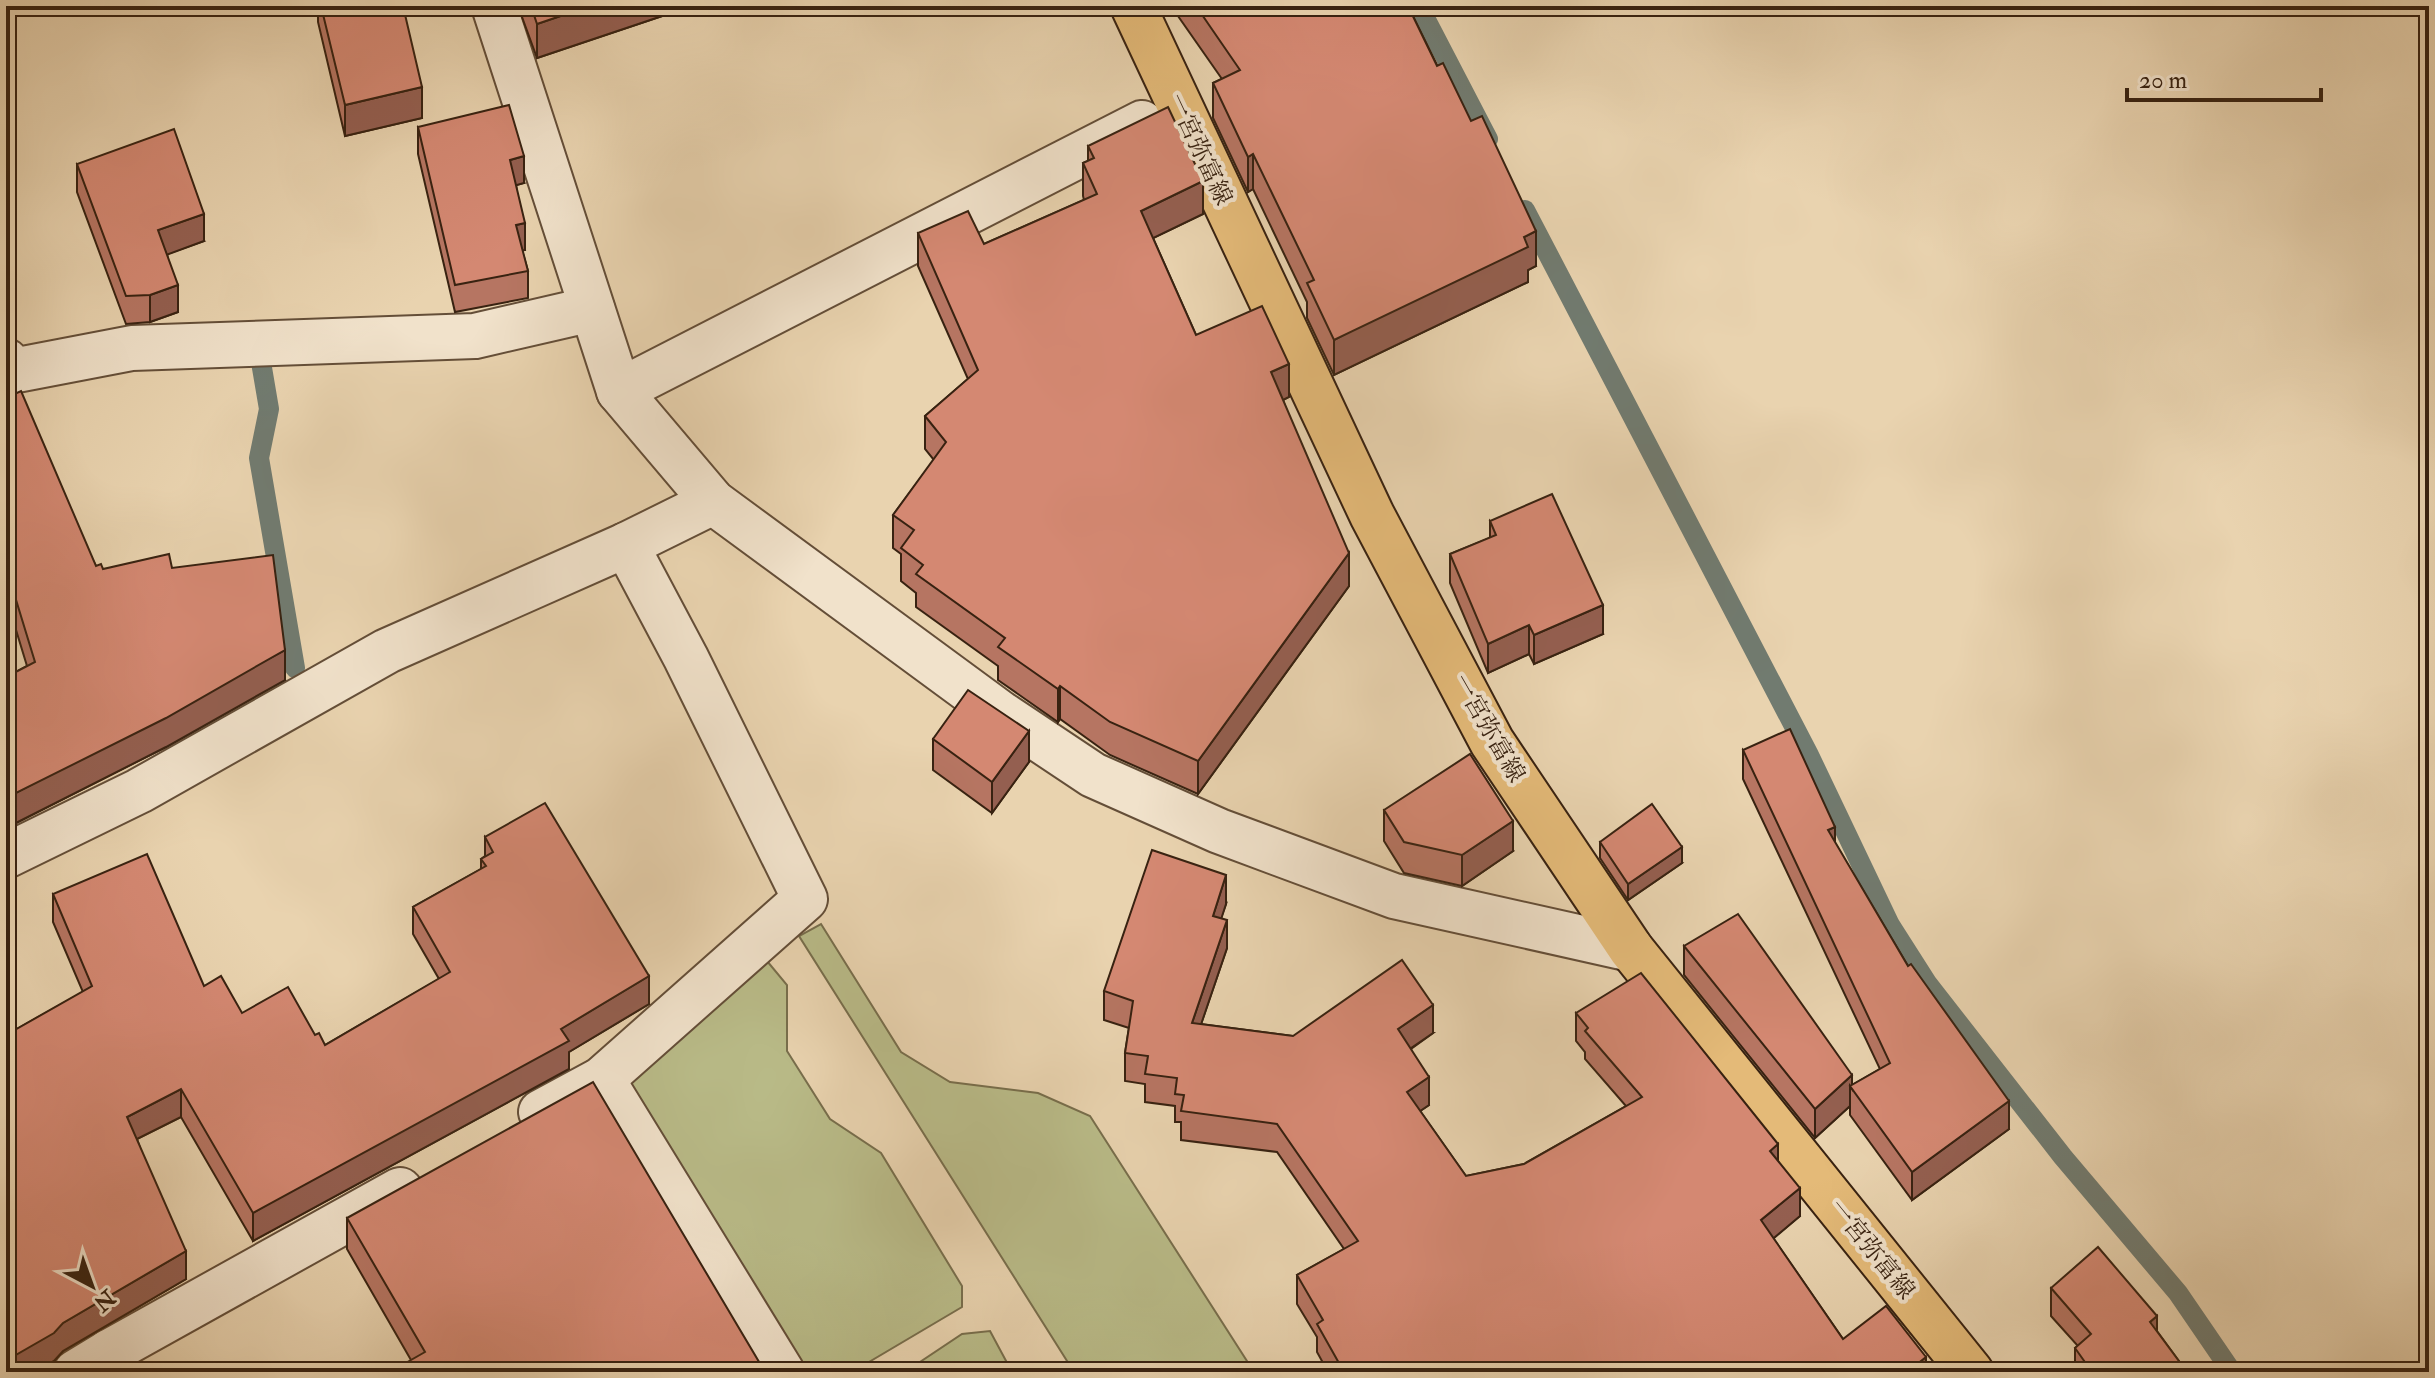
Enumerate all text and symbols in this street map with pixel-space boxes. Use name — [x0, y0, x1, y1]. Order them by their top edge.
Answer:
scale bar — [2127, 52, 2321, 102]
text: 20 m — [2139, 65, 2188, 96]
street label: 一宮弥富線 — [1160, 88, 1239, 210]
street label: 一宮弥富線 — [1445, 669, 1532, 788]
street label: 一宮弥富線 — [1822, 1193, 1921, 1306]
north arrow — [52, 1246, 132, 1326]
text: N — [88, 1283, 122, 1318]

